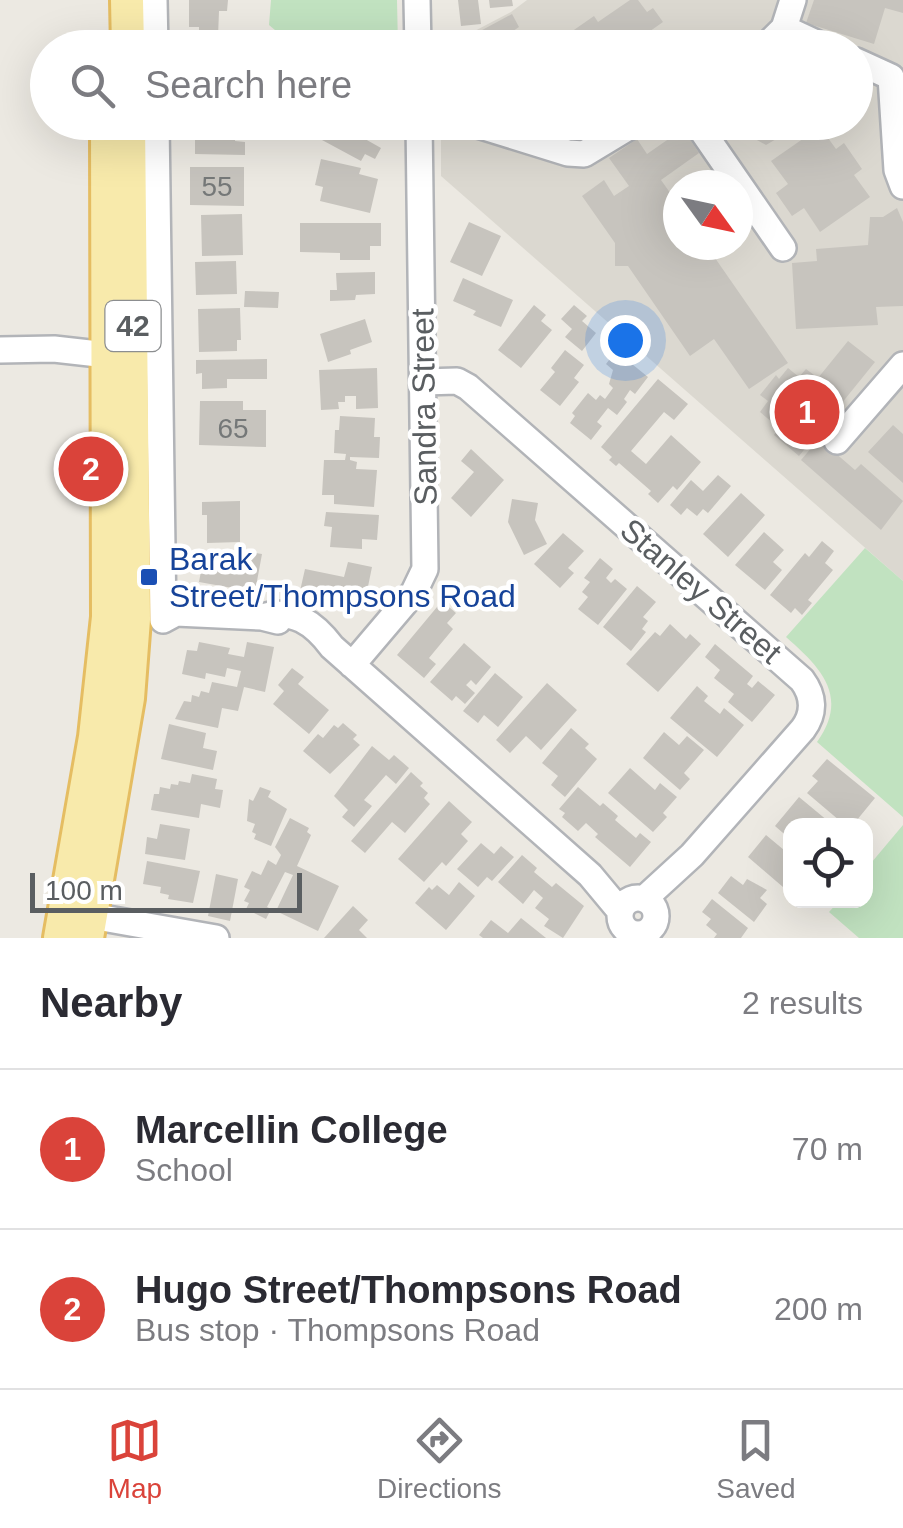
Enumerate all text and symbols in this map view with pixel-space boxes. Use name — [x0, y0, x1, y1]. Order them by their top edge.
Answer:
search box — [30, 30, 873, 140]
icon: search — [65, 58, 120, 113]
text: Search here — [145, 64, 352, 106]
north arrow — [663, 170, 753, 260]
house number: 55 — [201, 171, 233, 202]
road number: 42 — [106, 301, 160, 351]
street label: Sandra Street — [404, 308, 444, 506]
your location — [600, 315, 651, 366]
pin: 1 — [774, 374, 840, 450]
house number: 65 — [217, 413, 249, 444]
pin: 2 — [58, 432, 124, 506]
street label: Stanley Street — [613, 511, 789, 671]
place label: Barak Street/Thompsons Road — [169, 541, 516, 614]
marker: Barak Street/Thompsons Road — [138, 566, 160, 588]
map controls — [783, 818, 873, 908]
button: locate — [783, 818, 873, 908]
scale bar — [30, 868, 302, 913]
text: 100 m — [45, 875, 123, 906]
text: Nearby — [40, 979, 182, 1026]
text: 2 results — [742, 985, 863, 1021]
text: Marcellin College — [135, 1109, 448, 1151]
text: 1 — [64, 1131, 81, 1167]
text: 70 m — [792, 1131, 863, 1167]
text: School — [135, 1152, 233, 1188]
text: Hugo Street/Thompsons Road — [135, 1269, 682, 1311]
text: 2 — [64, 1291, 81, 1327]
text: 200 m — [774, 1291, 863, 1327]
text: Bus stop · Thompsons Road — [135, 1312, 540, 1348]
tab: Map — [107, 1413, 162, 1505]
tab: Directions — [377, 1413, 502, 1505]
tab: Saved — [716, 1413, 796, 1505]

